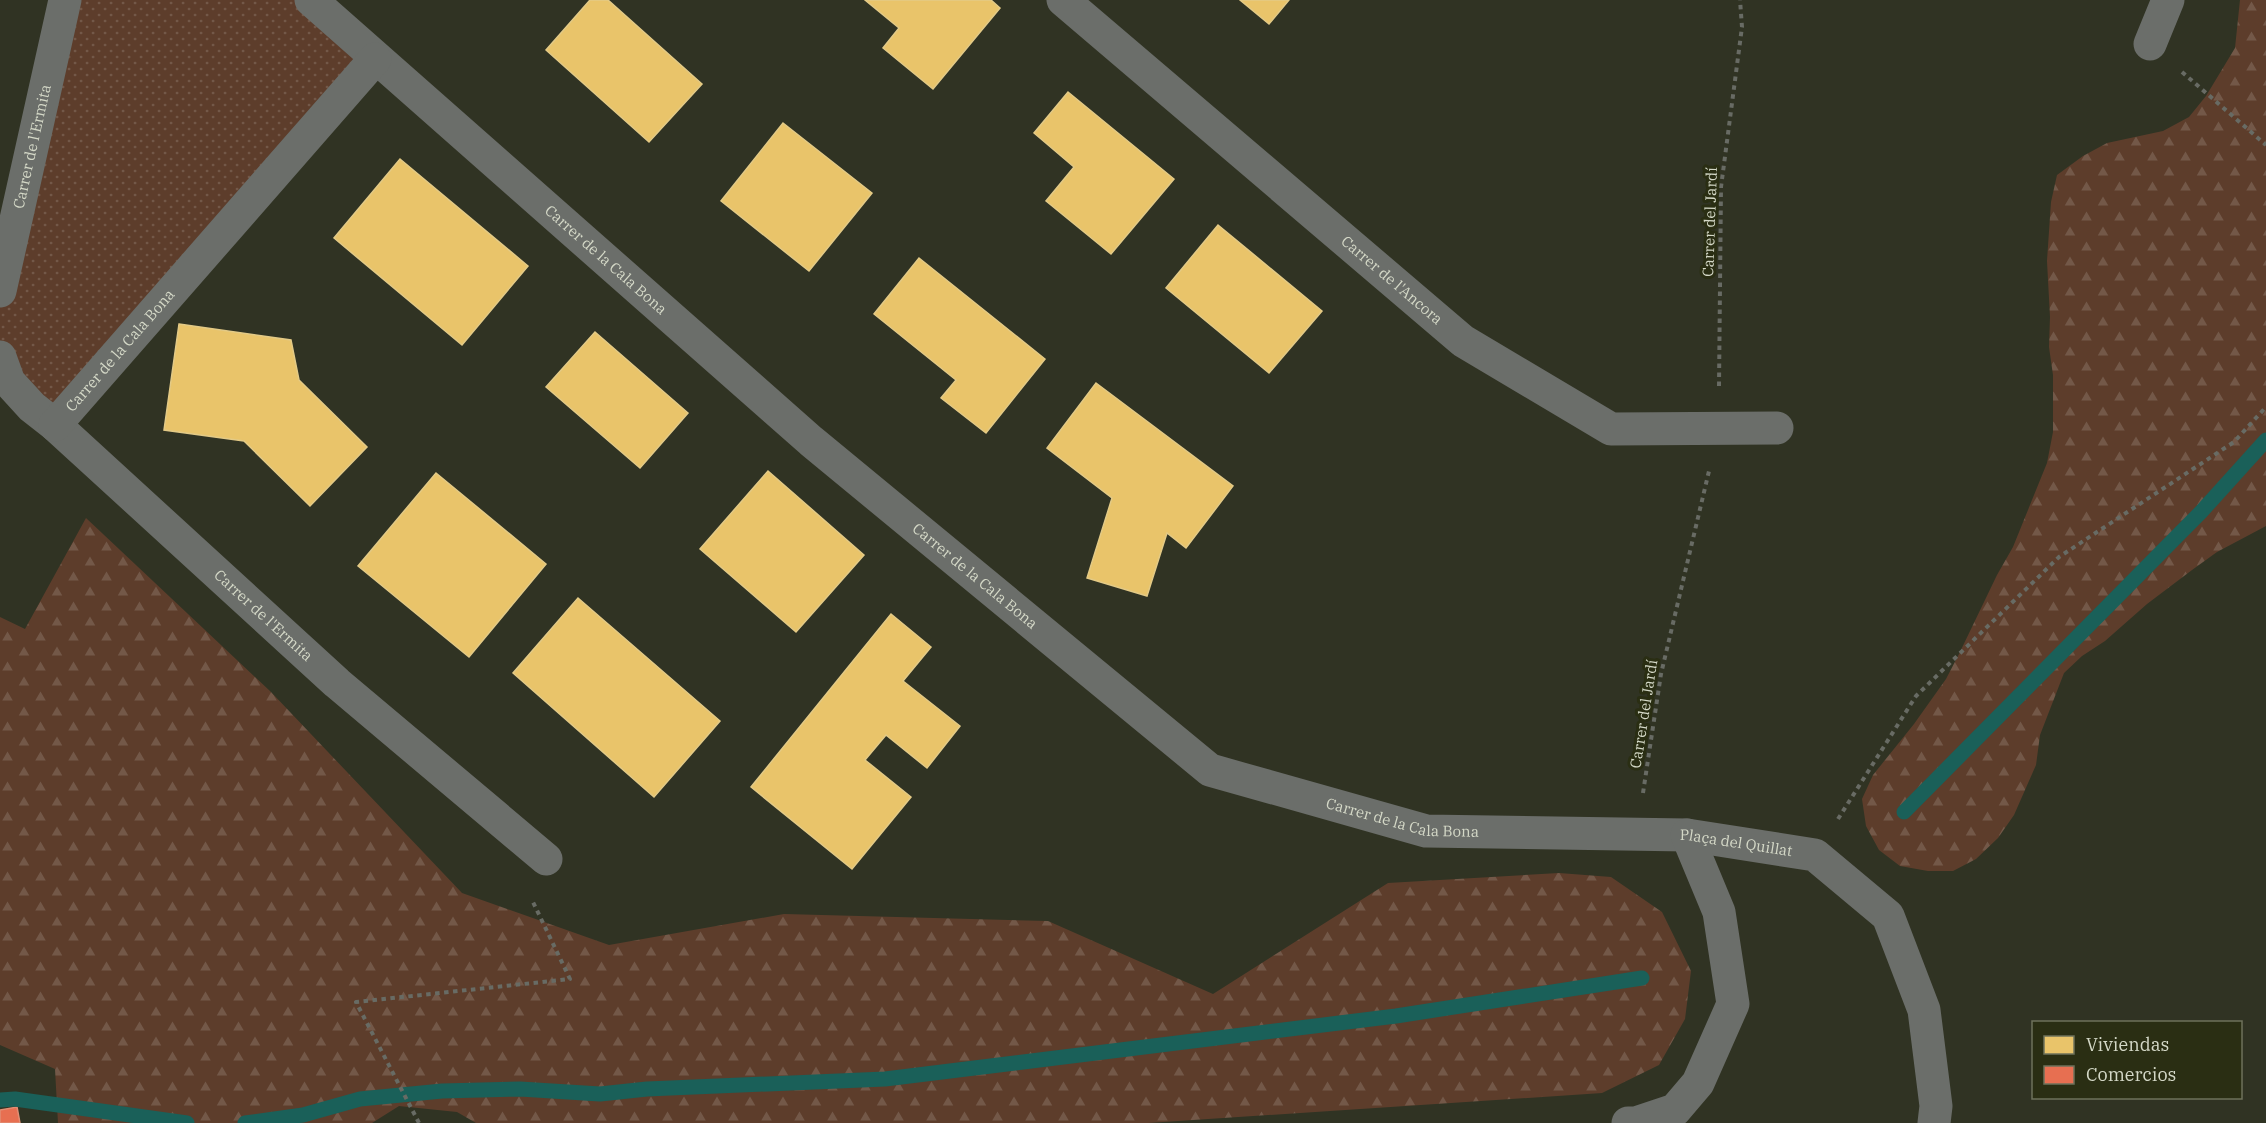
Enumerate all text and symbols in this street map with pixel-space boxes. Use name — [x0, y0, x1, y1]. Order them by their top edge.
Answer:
street label: Carrer de l'Ermita — [9, 82, 55, 210]
street label: Carrer del Jardí — [1698, 167, 1721, 277]
street label: Carrer de la Cala Bona — [541, 201, 671, 318]
street label: Carrer de l'Ancora — [1337, 231, 1447, 328]
street label: Carrer de la Cala Bona — [61, 285, 178, 415]
street label: Carrer de la Cala Bona — [909, 519, 1042, 633]
street label: Carrer de l'Ermita — [210, 565, 317, 665]
street label: Carrer del Jardí — [1626, 658, 1662, 770]
street label: Carrer de la Cala Bona — [1324, 793, 1479, 841]
street label: Plaça del Quillat — [1680, 825, 1794, 860]
legend — [2032, 1021, 2242, 1099]
text: Viviendas — [2086, 1033, 2169, 1056]
text: Comercios — [2086, 1063, 2176, 1086]

